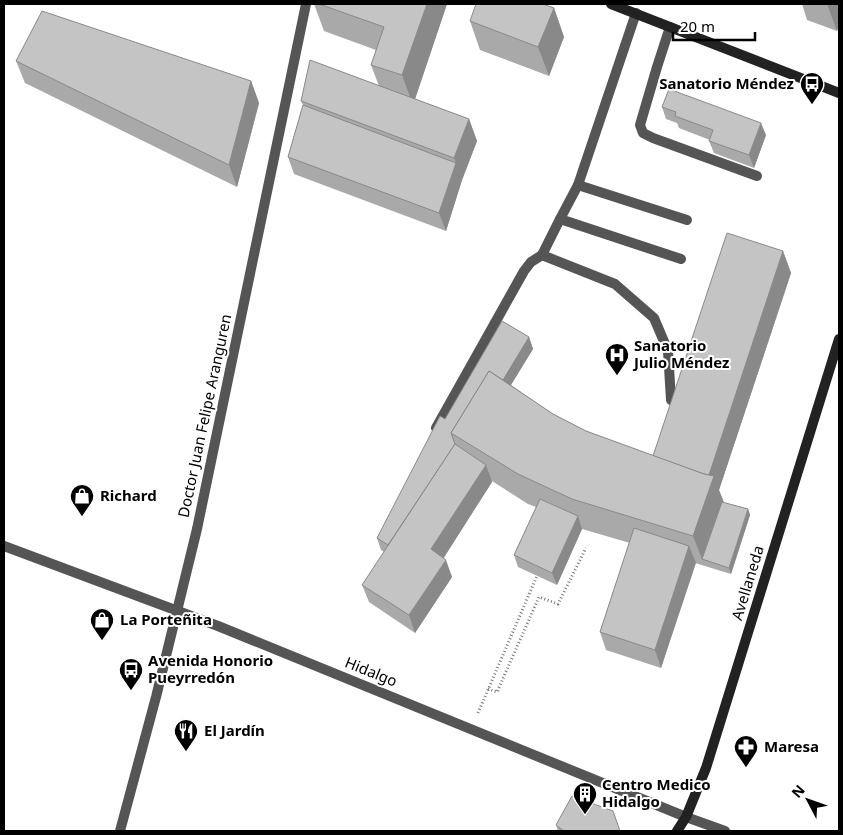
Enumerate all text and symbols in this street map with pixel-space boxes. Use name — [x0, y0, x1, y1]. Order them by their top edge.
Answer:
scale bar — [673, 10, 756, 42]
text: 20 m — [680, 16, 715, 36]
bus stop icon: Sanatorio Méndez — [799, 71, 825, 105]
place label: Sanatorio Méndez — [659, 73, 794, 93]
street label: Doctor Juan Felipe Aranguren — [173, 312, 235, 519]
place label: Sanatorio Julio Méndez — [632, 335, 729, 372]
hospital icon: Sanatorio Julio Méndez — [604, 342, 630, 376]
shop icon: Richard — [69, 483, 95, 517]
place label: Richard — [100, 485, 157, 505]
street label: Avellaneda — [726, 543, 768, 623]
shop icon: La Porteñita — [89, 607, 115, 641]
place label: La Porteñita — [120, 609, 212, 629]
place label: Avenida Honorio Pueyrredón — [148, 650, 273, 687]
street label: Hidalgo — [342, 652, 401, 691]
bus stop icon: Avenida Honorio Pueyrredón — [118, 657, 144, 691]
restaurant icon: El Jardín — [173, 718, 199, 752]
place label: El Jardín — [204, 720, 265, 740]
pharmacy icon: Maresa — [733, 734, 759, 768]
place label: Maresa — [764, 736, 819, 756]
place label: Centro Medico Hidalgo — [602, 774, 711, 811]
north arrow — [783, 775, 833, 825]
building icon: Centro Medico Hidalgo — [572, 781, 598, 815]
text: N — [787, 781, 809, 802]

